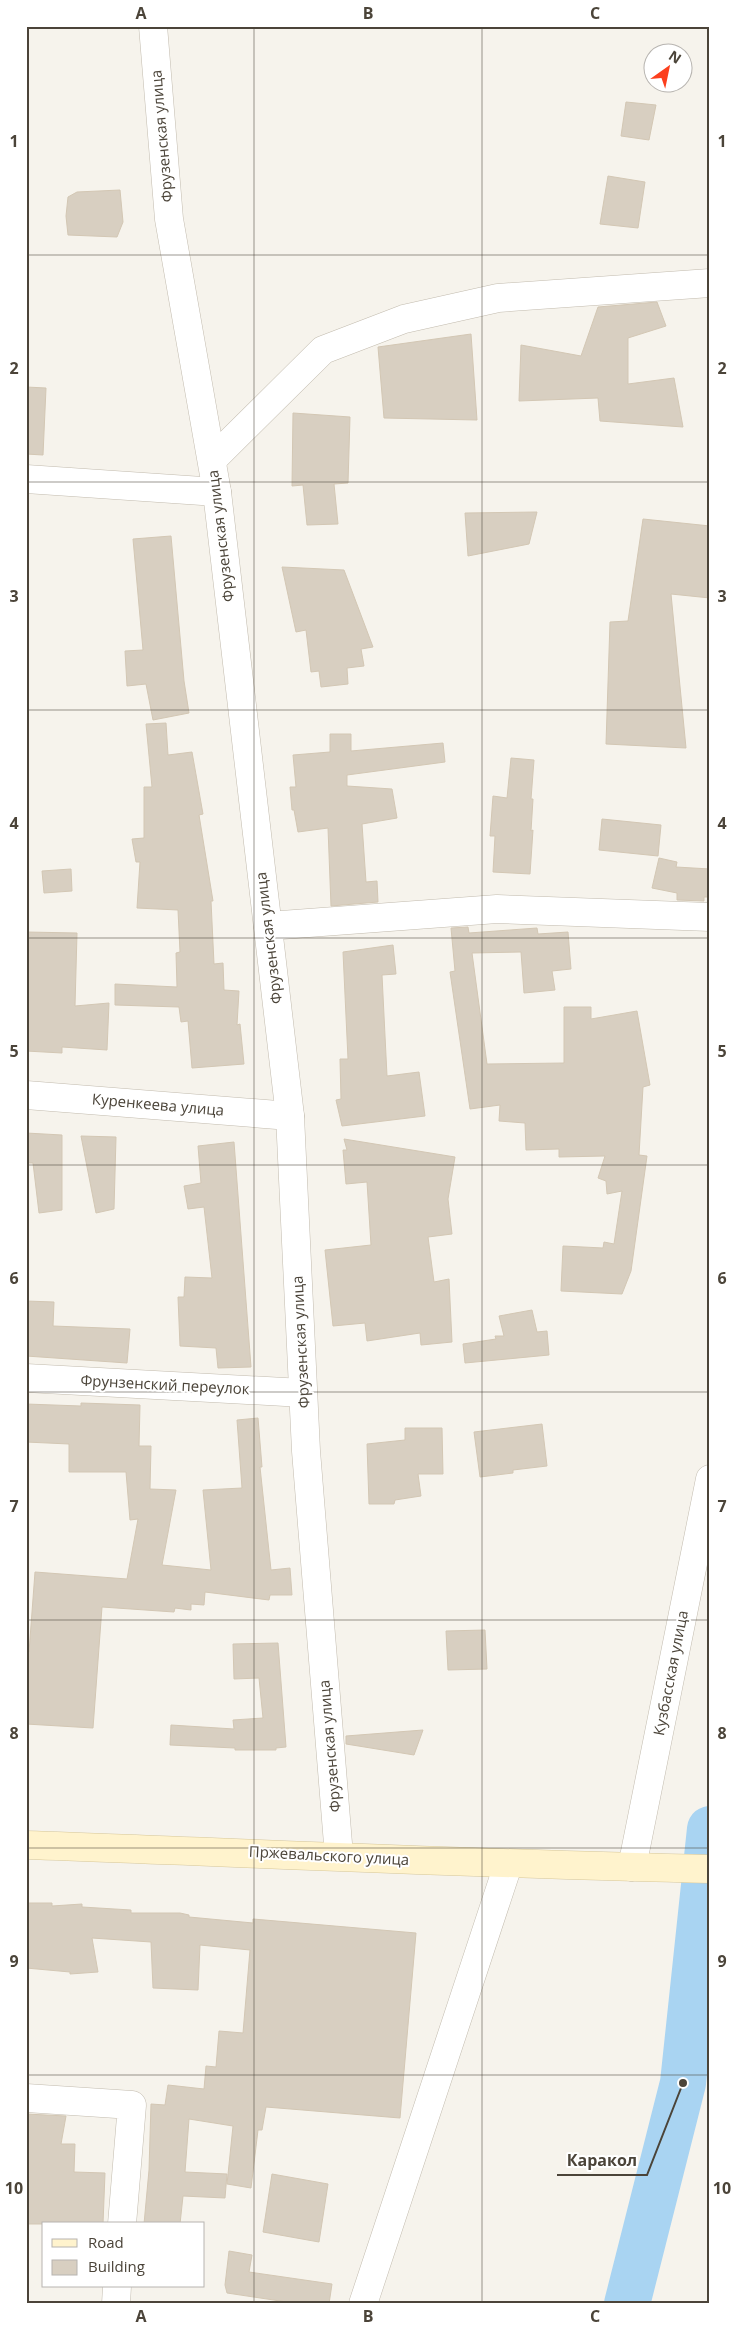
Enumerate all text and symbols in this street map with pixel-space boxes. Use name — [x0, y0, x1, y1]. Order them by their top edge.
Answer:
text: A — [135, 2, 147, 24]
text: B — [363, 2, 373, 24]
text: C — [590, 2, 600, 24]
north arrow — [644, 42, 694, 92]
text: N — [665, 46, 685, 68]
street label: Фрузенская улица — [145, 69, 177, 203]
text: 1 — [9, 130, 19, 152]
text: 1 — [717, 130, 727, 152]
text: 2 — [9, 357, 19, 379]
text: 2 — [717, 357, 727, 379]
street label: Фрузенская улица — [202, 469, 238, 603]
text: 3 — [9, 585, 19, 607]
text: 3 — [717, 585, 727, 607]
text: 4 — [9, 812, 19, 834]
text: 4 — [717, 812, 727, 834]
street label: Фрузенская улица — [250, 871, 286, 1005]
text: 5 — [9, 1040, 19, 1062]
text: 5 — [717, 1040, 727, 1062]
street label: Куренкеева улица — [91, 1088, 225, 1120]
text: 6 — [9, 1267, 19, 1289]
text: 6 — [717, 1267, 727, 1289]
street label: Фрузенская улица — [287, 1275, 313, 1409]
street label: Фрунзенский переулок — [80, 1370, 250, 1398]
text: 7 — [9, 1495, 19, 1517]
text: 7 — [717, 1495, 727, 1517]
street label: Кузбасская улица — [648, 1608, 692, 1737]
street label: Фрузенская улица — [313, 1679, 345, 1813]
text: 8 — [9, 1722, 19, 1744]
text: 8 — [717, 1722, 727, 1744]
street label: Пржевальского улица — [248, 1841, 410, 1869]
text: 9 — [9, 1950, 19, 1972]
text: 9 — [717, 1950, 727, 1972]
callout: Каракол — [557, 2144, 647, 2175]
text: Каракол — [567, 2149, 637, 2171]
text: 10 — [5, 2177, 23, 2199]
text: 10 — [713, 2177, 731, 2199]
legend — [42, 2222, 205, 2288]
text: Road — [88, 2232, 124, 2252]
text: Building — [88, 2256, 145, 2276]
text: A — [135, 2305, 147, 2327]
text: B — [363, 2305, 373, 2327]
text: C — [590, 2305, 600, 2327]

